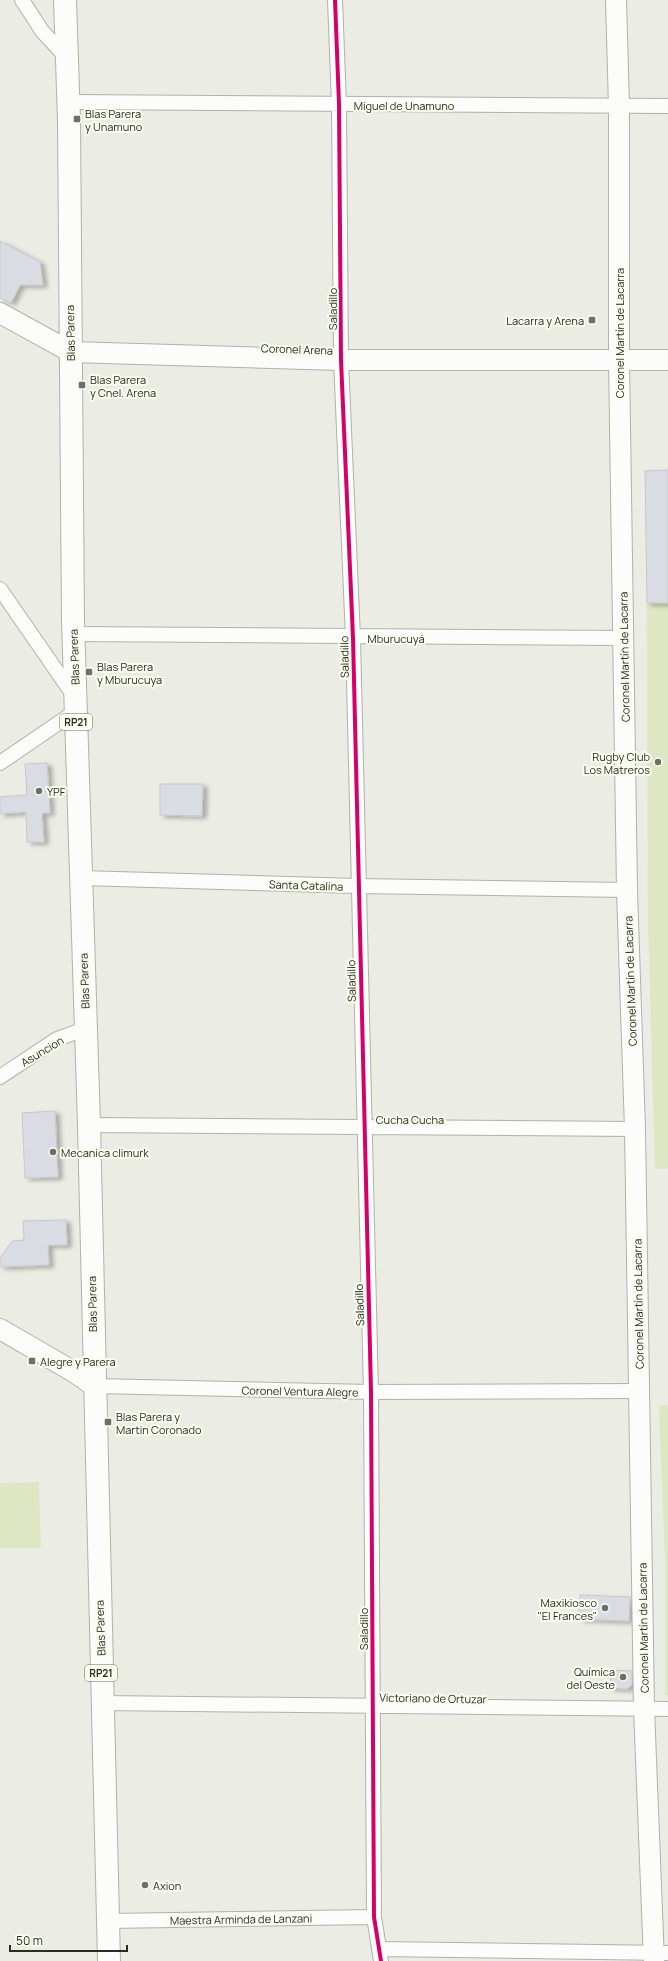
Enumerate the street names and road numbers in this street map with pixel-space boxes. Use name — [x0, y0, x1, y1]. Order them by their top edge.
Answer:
street label: Miguel de Unamuno — [354, 98, 455, 113]
street label: Coronel Martín de Lacarra — [612, 268, 627, 398]
street label: Saladillo — [325, 287, 340, 330]
street label: Blas Parera — [62, 305, 78, 361]
street label: Coronel Arena — [261, 340, 333, 358]
street label: Coronel Martín de Lacarra — [615, 592, 633, 722]
street label: Blas Parera — [66, 629, 82, 685]
street label: Mburucuyá — [367, 631, 425, 646]
street label: Saladillo — [336, 635, 352, 678]
road number: RP21 — [60, 714, 92, 730]
street label: Santa Catalina — [269, 876, 343, 894]
street label: Coronel Martín de Lacarra — [620, 916, 640, 1046]
street label: Blas Parera — [76, 953, 92, 1009]
street label: Saladillo — [343, 959, 359, 1002]
street label: Asuncion — [18, 1032, 66, 1070]
street label: Cucha Cucha — [376, 1112, 444, 1127]
street label: Coronel Martín de Lacarra — [629, 1239, 647, 1369]
street label: Blas Parera — [84, 1276, 100, 1332]
street label: Saladillo — [351, 1283, 367, 1326]
street label: Coronel Ventura Alegre — [241, 1382, 359, 1400]
street label: Coronel Martín de Lacarra — [634, 1563, 652, 1693]
street label: Blas Parera — [92, 1600, 108, 1656]
street label: Saladillo — [356, 1607, 371, 1650]
road number: RP21 — [85, 1665, 117, 1681]
street label: Victoriano de Ortuzar — [379, 1690, 487, 1706]
street label: Maestra Arminda de Lanzani — [170, 1910, 312, 1928]

